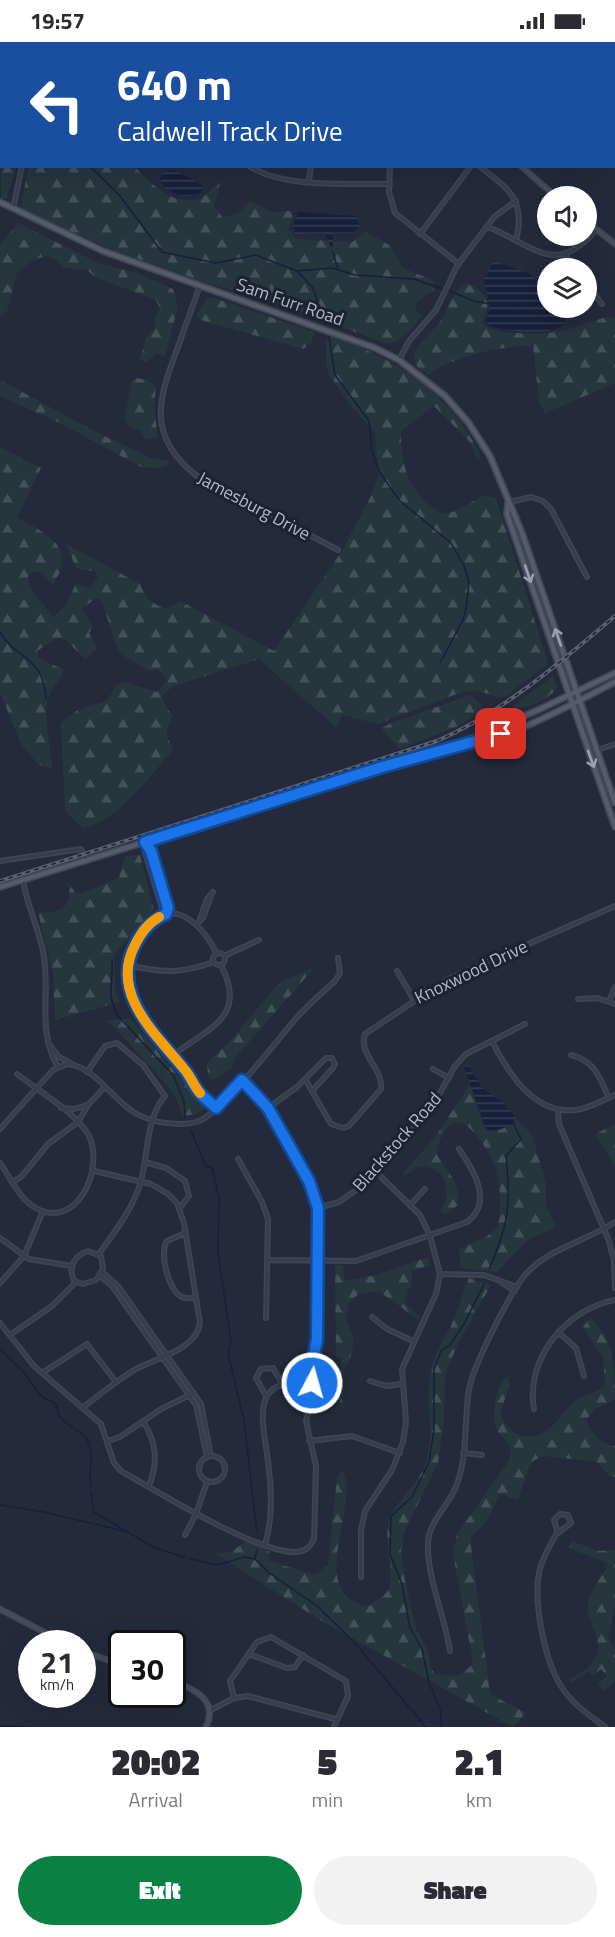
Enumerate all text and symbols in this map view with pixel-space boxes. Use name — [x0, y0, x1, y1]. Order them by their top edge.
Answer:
text: 19:57 — [30, 4, 85, 38]
text: 640 m — [117, 52, 232, 116]
icon: left — [18, 66, 96, 144]
text: Caldwell Track Drive — [117, 110, 343, 151]
map controls — [537, 186, 597, 318]
button: sound — [537, 186, 597, 246]
button: layers — [537, 258, 597, 318]
street label: Sam Furr Road — [233, 271, 347, 333]
street label: Jamesburg Drive — [193, 464, 316, 547]
one-way arrow — [523, 564, 534, 583]
one-way arrow — [552, 628, 563, 647]
pin — [475, 708, 526, 759]
icon: arrive — [484, 717, 517, 750]
one-way arrow — [586, 749, 597, 768]
street label: Knoxwood Drive — [410, 933, 532, 1011]
street label: Blackstock Road — [346, 1086, 448, 1197]
position arrow — [280, 1351, 344, 1415]
speed limit sign: 30 — [108, 1630, 186, 1708]
text: 21 — [40, 1639, 74, 1685]
text: km/h — [40, 1673, 74, 1696]
text: 20:02 — [111, 1734, 201, 1789]
text: 5 — [318, 1734, 337, 1789]
text: 2.1 — [454, 1734, 504, 1789]
text: Arrival — [129, 1784, 183, 1815]
text: min — [311, 1784, 343, 1815]
text: km — [466, 1784, 492, 1815]
button: Exit — [18, 1856, 302, 1925]
button: Share — [314, 1856, 597, 1925]

